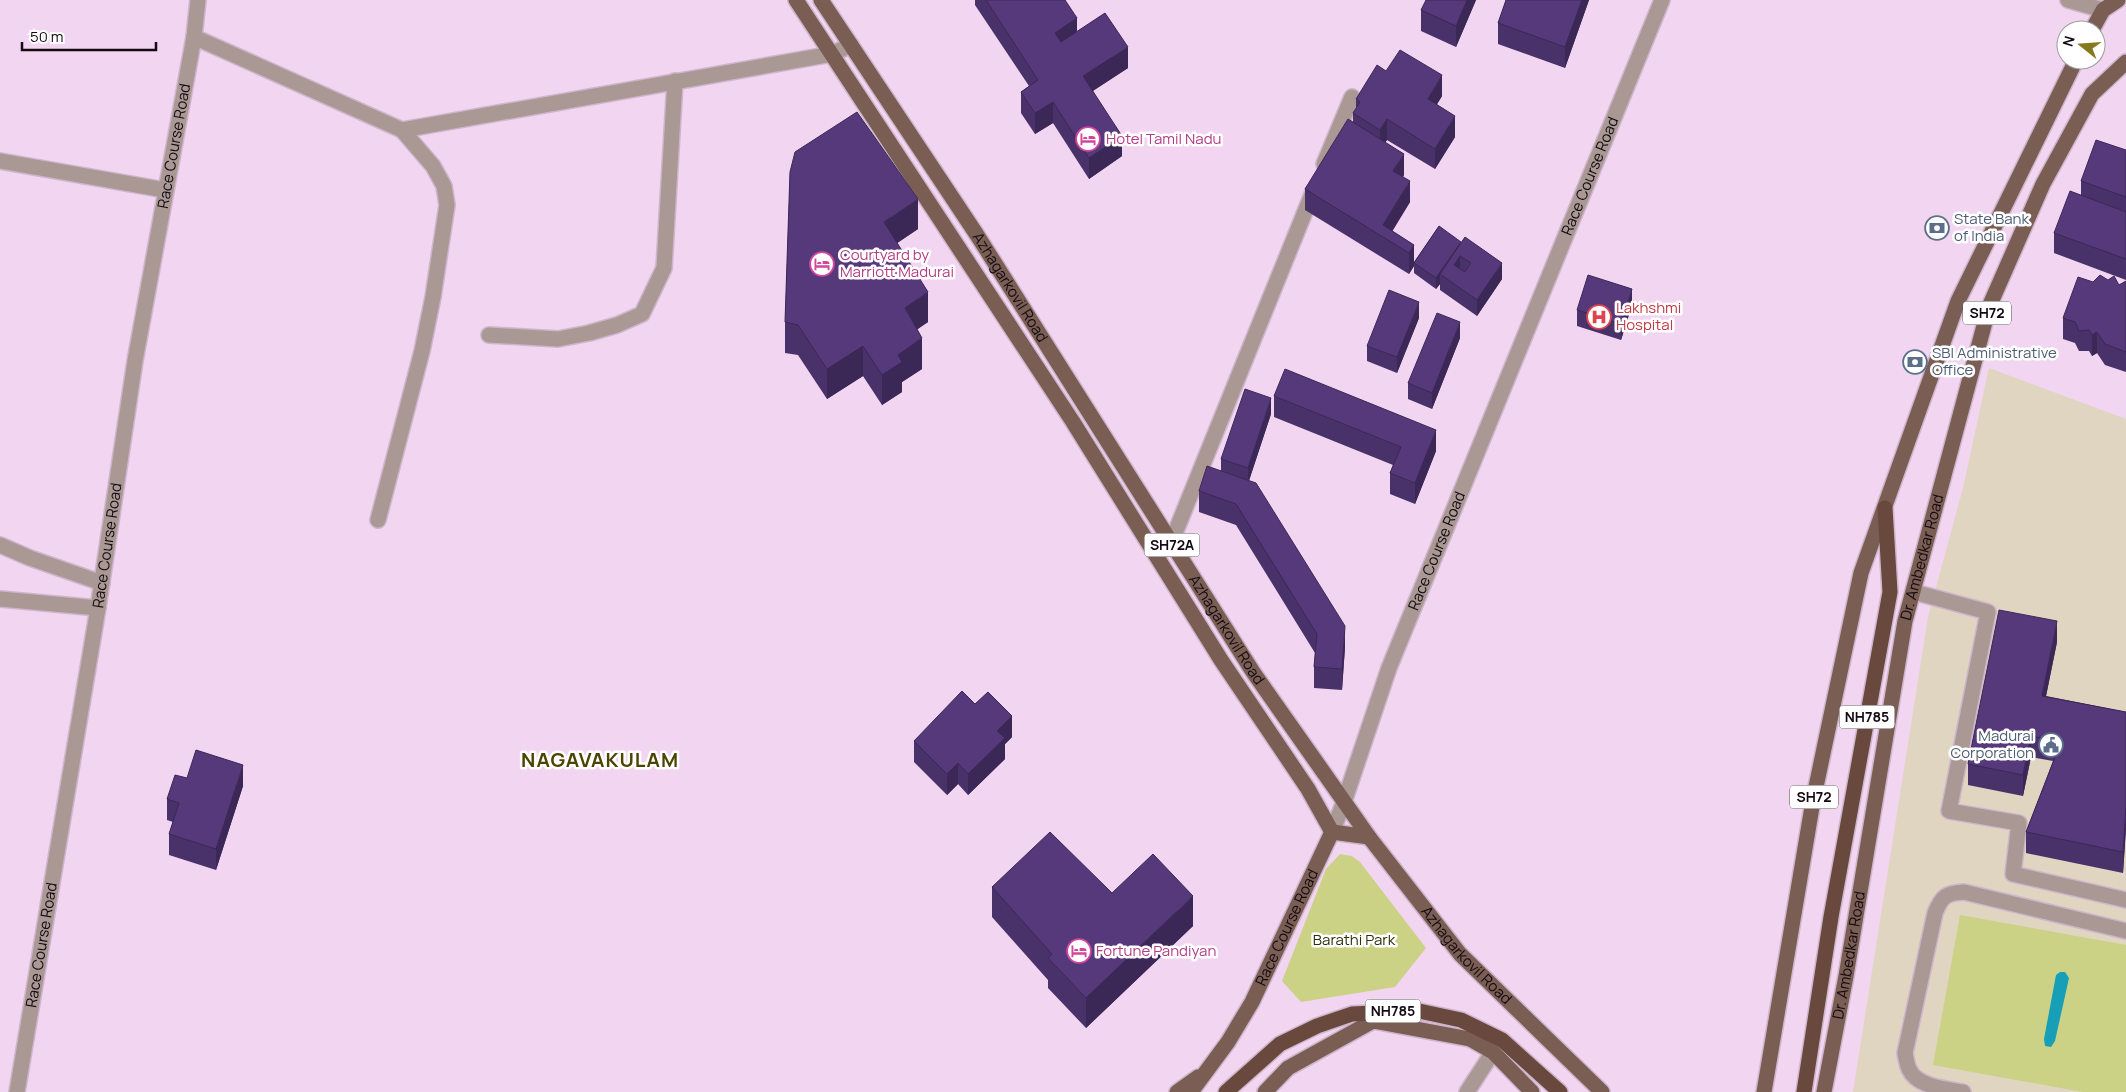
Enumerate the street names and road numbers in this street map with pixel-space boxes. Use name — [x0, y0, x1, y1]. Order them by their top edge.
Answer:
street label: Race Course Road — [152, 82, 195, 210]
street label: Race Course Road — [1556, 113, 1623, 239]
street label: Azhagarkovil Road — [968, 228, 1053, 346]
road number: SH72 — [1963, 302, 2011, 324]
street label: Race Course Road — [87, 481, 127, 609]
street label: Race Course Road — [1403, 488, 1470, 613]
street label: Dr. Ambedkar Road — [1895, 492, 1948, 622]
road number: SH72A — [1144, 534, 1200, 556]
street label: Azhagarkovil Road — [1184, 570, 1270, 689]
road number: NH785 — [1840, 706, 1894, 729]
road number: SH72 — [1790, 786, 1838, 809]
street label: Race Course Road — [1250, 866, 1323, 989]
street label: Race Course Road — [20, 881, 62, 1009]
street label: Dr. Ambedkar Road — [1827, 890, 1870, 1021]
street label: Azhagarkovil Road — [1416, 901, 1517, 1009]
road number: NH785 — [1366, 999, 1420, 1022]

